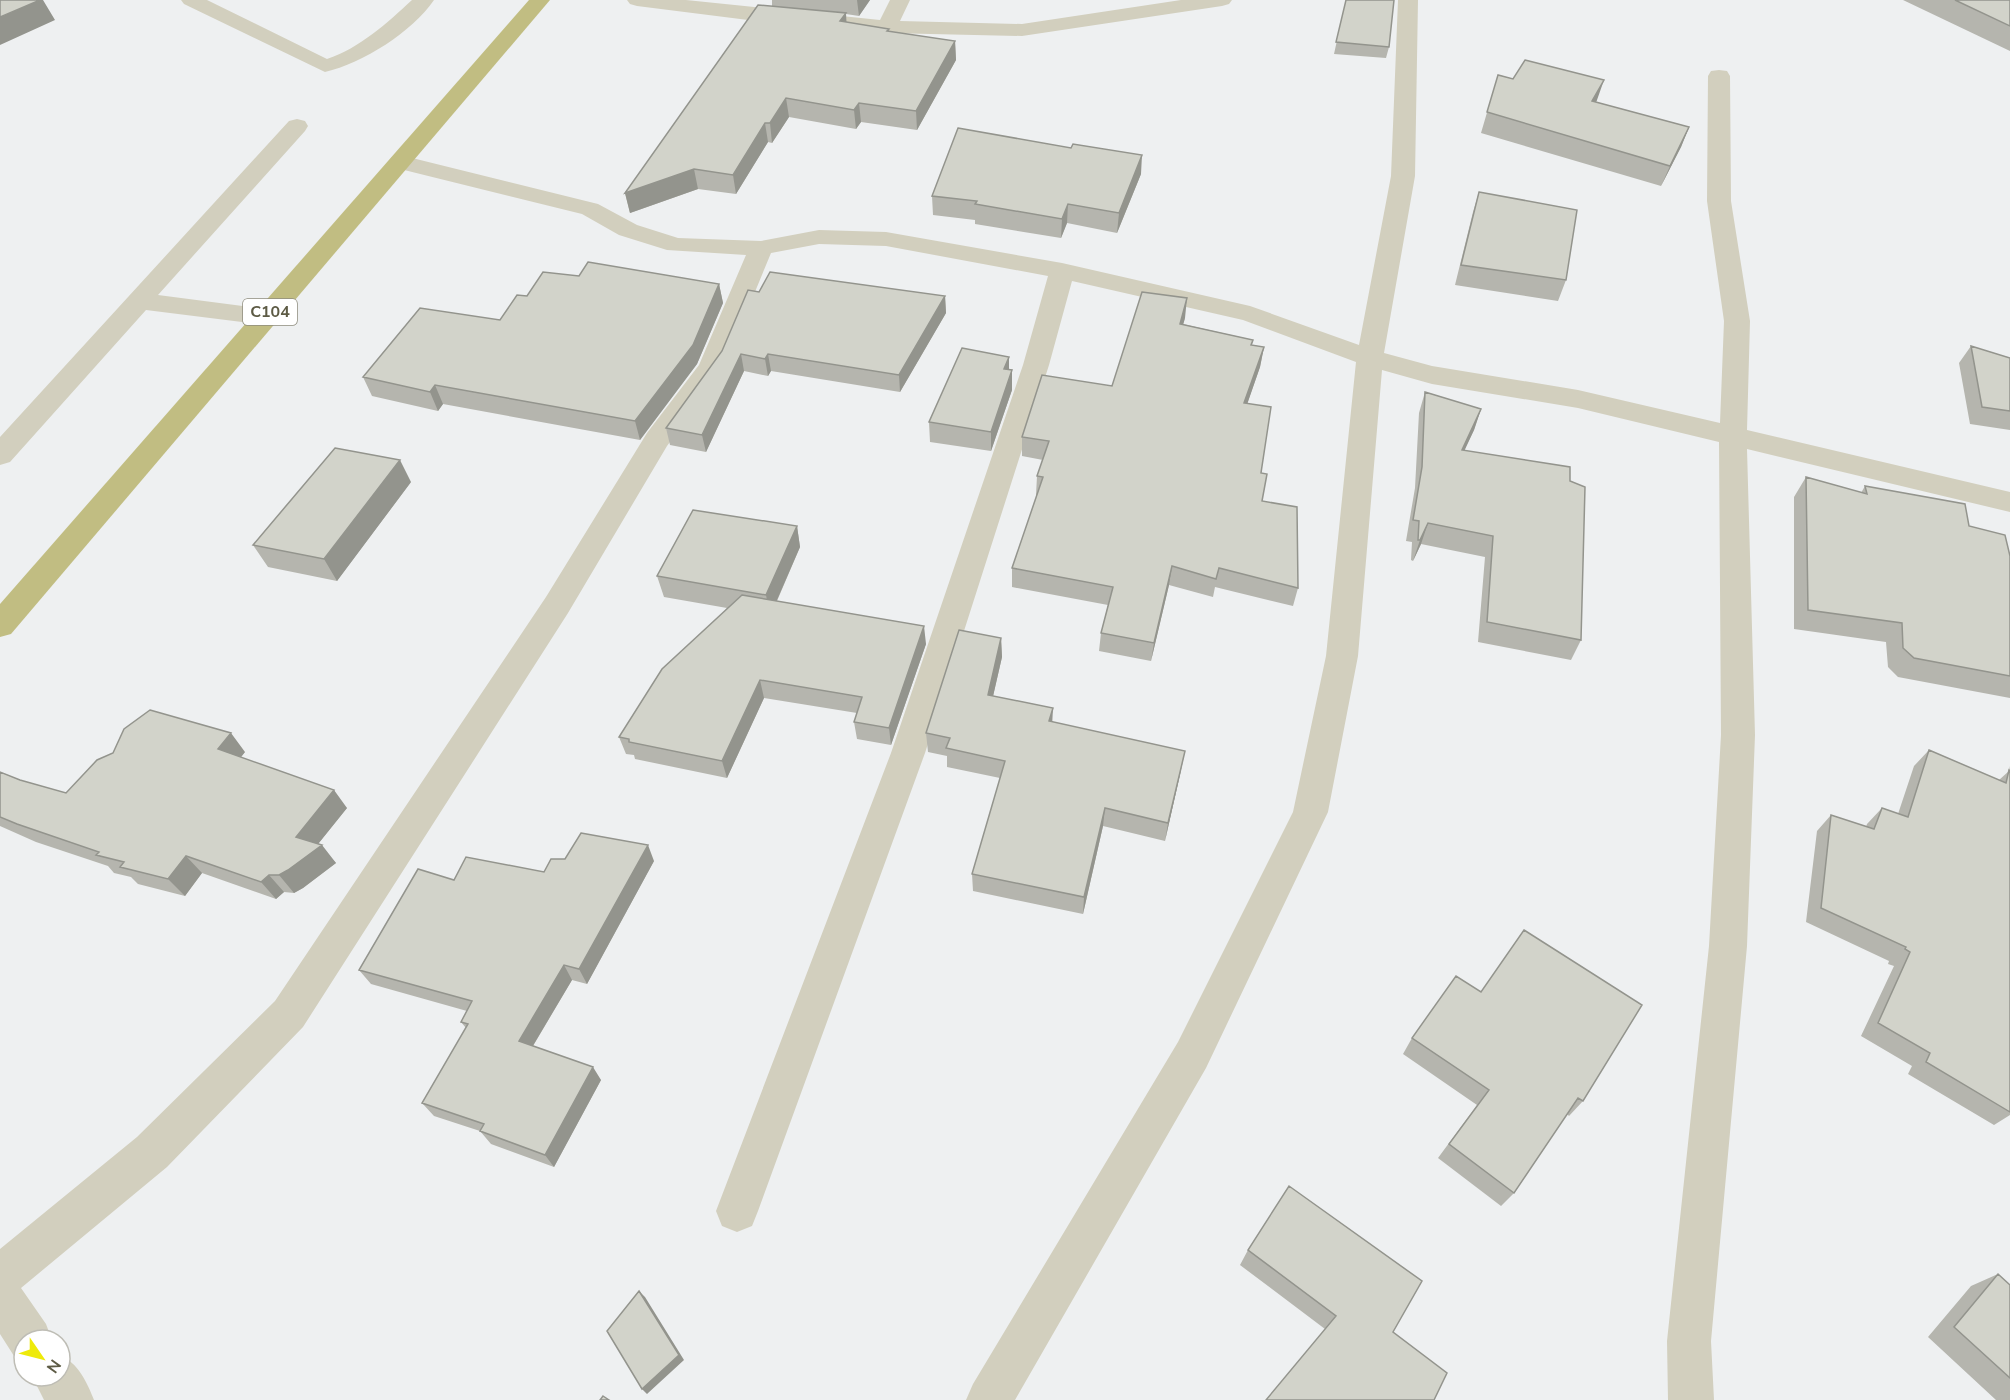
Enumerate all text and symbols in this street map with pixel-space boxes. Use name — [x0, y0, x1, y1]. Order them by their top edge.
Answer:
road number: C104 — [243, 299, 297, 325]
north arrow — [12, 1328, 72, 1388]
text: N — [41, 1355, 66, 1377]

